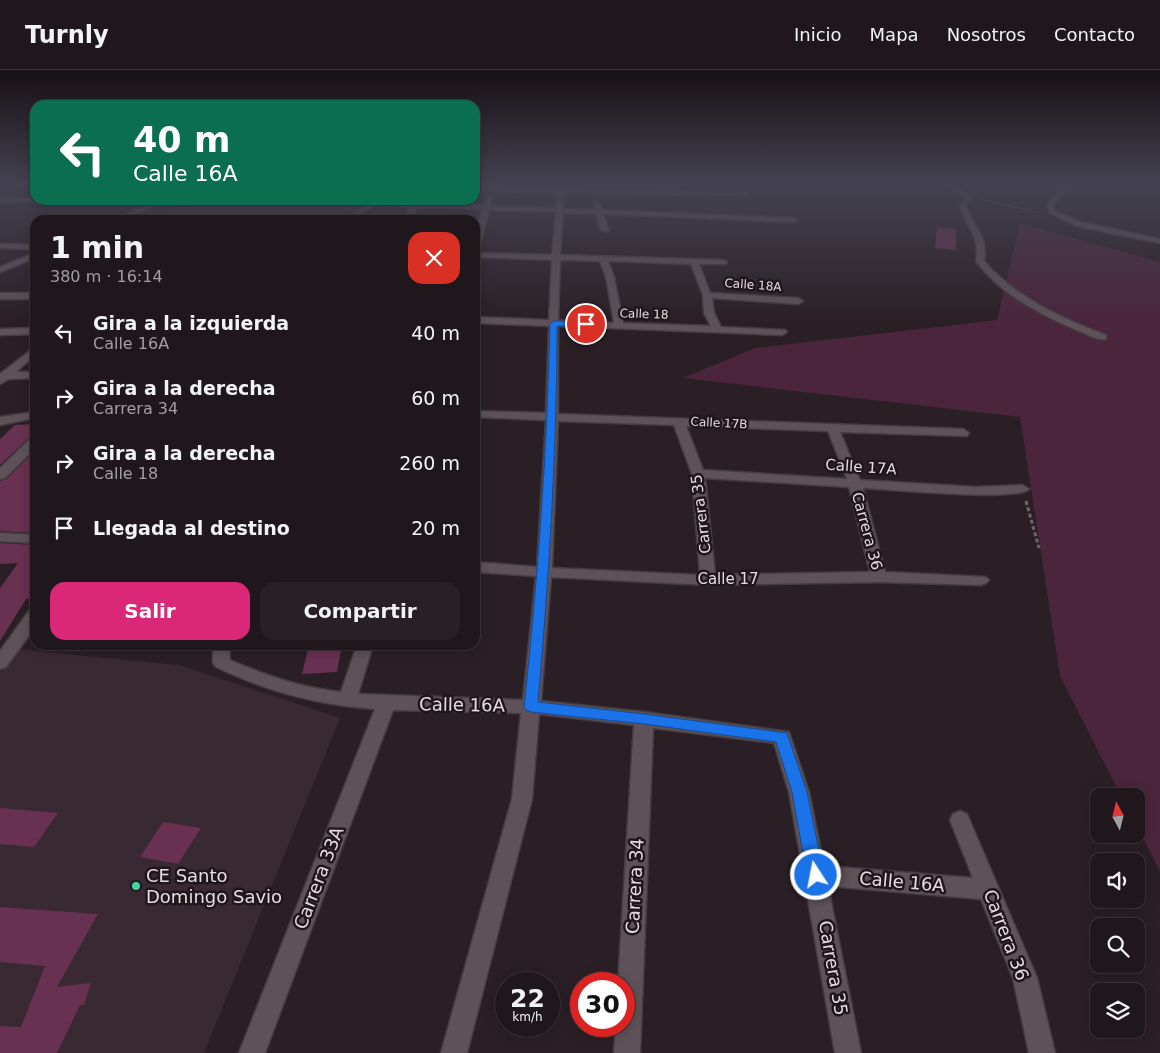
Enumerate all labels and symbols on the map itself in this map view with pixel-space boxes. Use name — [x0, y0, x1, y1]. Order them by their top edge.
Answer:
street label: Calle 18A — [724, 276, 783, 294]
pin — [565, 303, 607, 345]
street label: Calle 18 — [619, 306, 669, 322]
street label: Calle 17B — [690, 415, 748, 431]
street label: Calle 17A — [825, 456, 898, 479]
street label: Carrera 35 — [687, 473, 715, 555]
street label: Carrera 36 — [848, 490, 886, 572]
street label: Calle 17 — [697, 570, 759, 588]
street label: Calle 16A — [419, 693, 506, 716]
north arrow — [1090, 788, 1145, 842]
street label: Carrera 33A — [289, 823, 348, 932]
street label: Carrera 34 — [622, 838, 647, 934]
position arrow — [789, 848, 841, 900]
place label: CE Santo Domingo Savio — [146, 865, 282, 907]
street label: Calle 16A — [858, 867, 946, 896]
marker: CE Santo Domingo Savio — [130, 880, 142, 892]
street label: Carrera 36 — [979, 886, 1033, 983]
street label: Carrera 35 — [815, 919, 852, 1017]
speed limit sign: 30 — [570, 972, 635, 1037]

